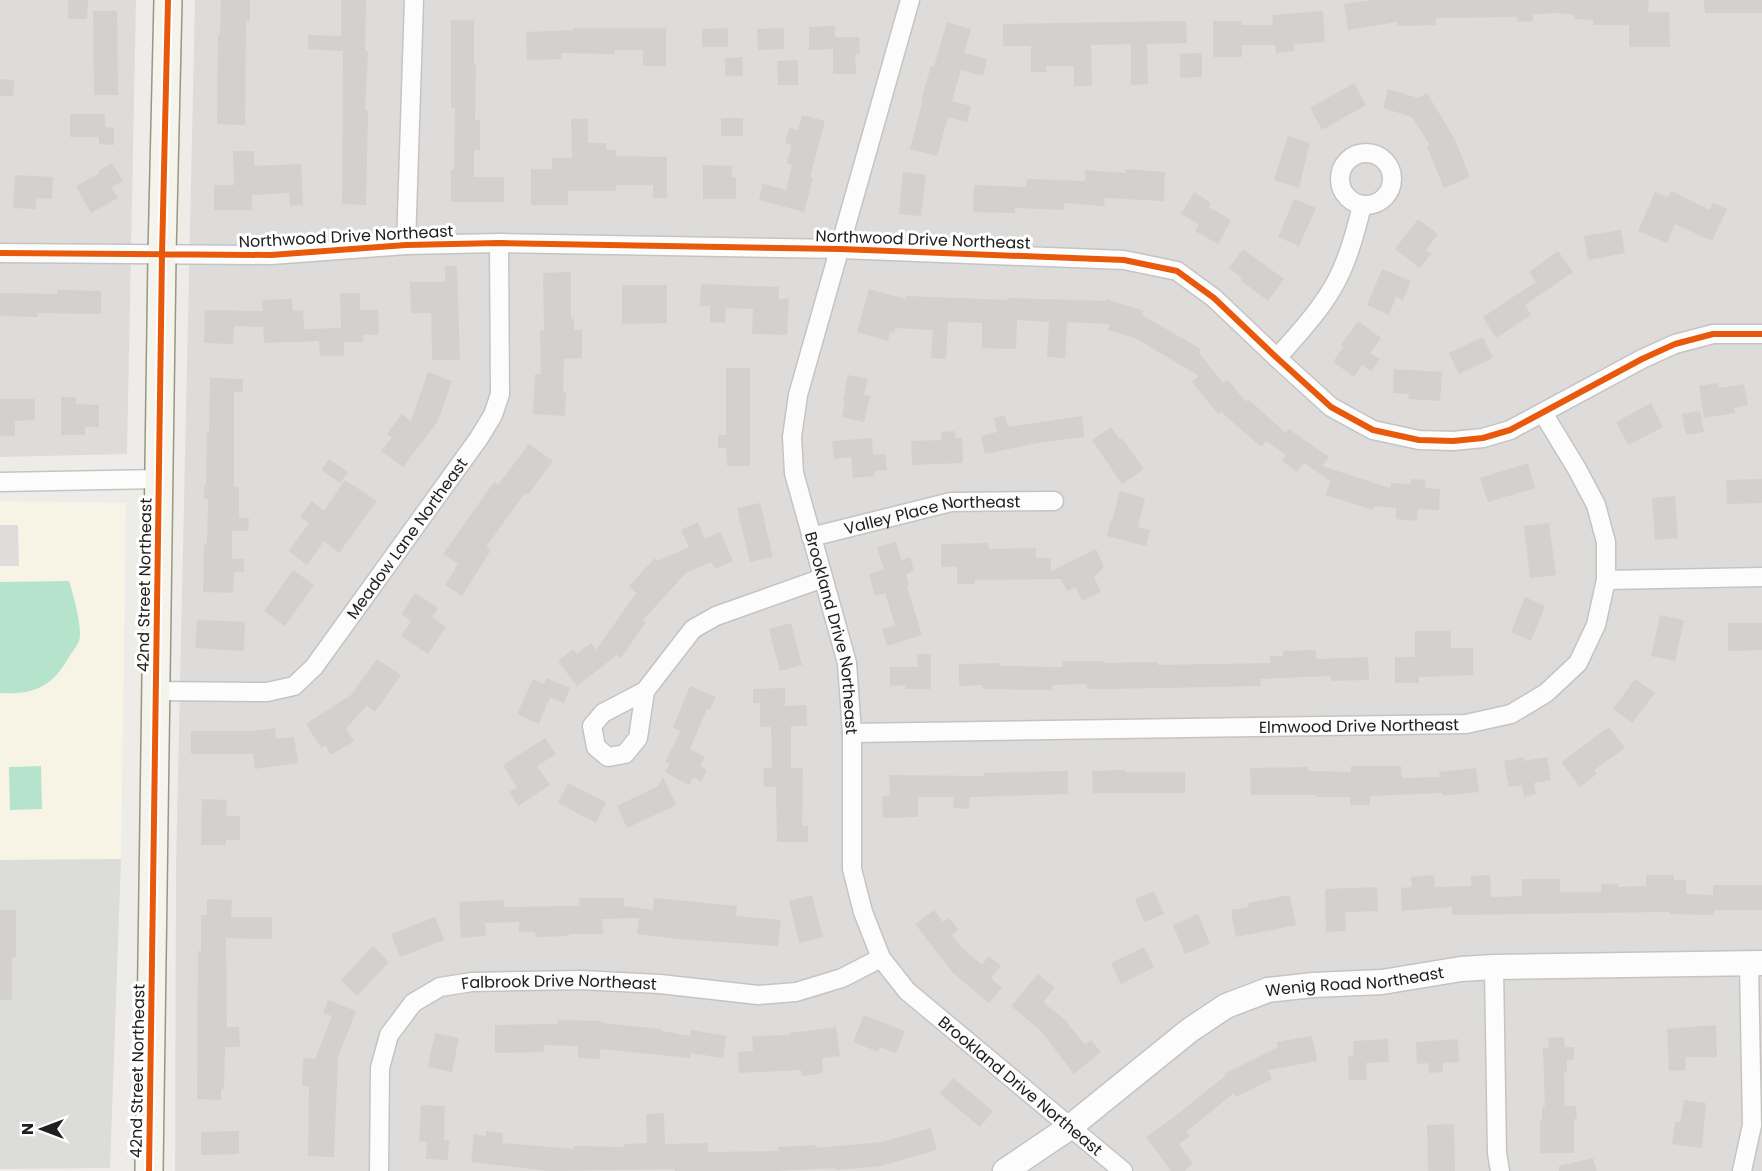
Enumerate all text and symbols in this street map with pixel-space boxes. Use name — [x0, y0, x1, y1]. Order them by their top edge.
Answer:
street label: Northwood Drive Northeast — [238, 219, 454, 254]
street label: Northwood Drive Northeast — [815, 224, 1031, 255]
street label: Meadow Lane Northeast — [341, 453, 473, 624]
street label: Valley Place Northeast — [842, 490, 1021, 540]
street label: 42nd Street Northeast — [131, 498, 158, 672]
street label: Brookland Drive Northeast — [799, 529, 863, 735]
street label: Elmwood Drive Northeast — [1259, 713, 1459, 739]
street label: Wenig Road Northeast — [1264, 961, 1446, 1002]
street label: Falbrook Drive Northeast — [460, 969, 657, 996]
street label: 42nd Street Northeast — [124, 984, 151, 1158]
street label: Brookland Drive Northeast — [933, 1011, 1107, 1161]
north arrow — [12, 1099, 72, 1159]
text: N — [16, 1123, 39, 1135]

